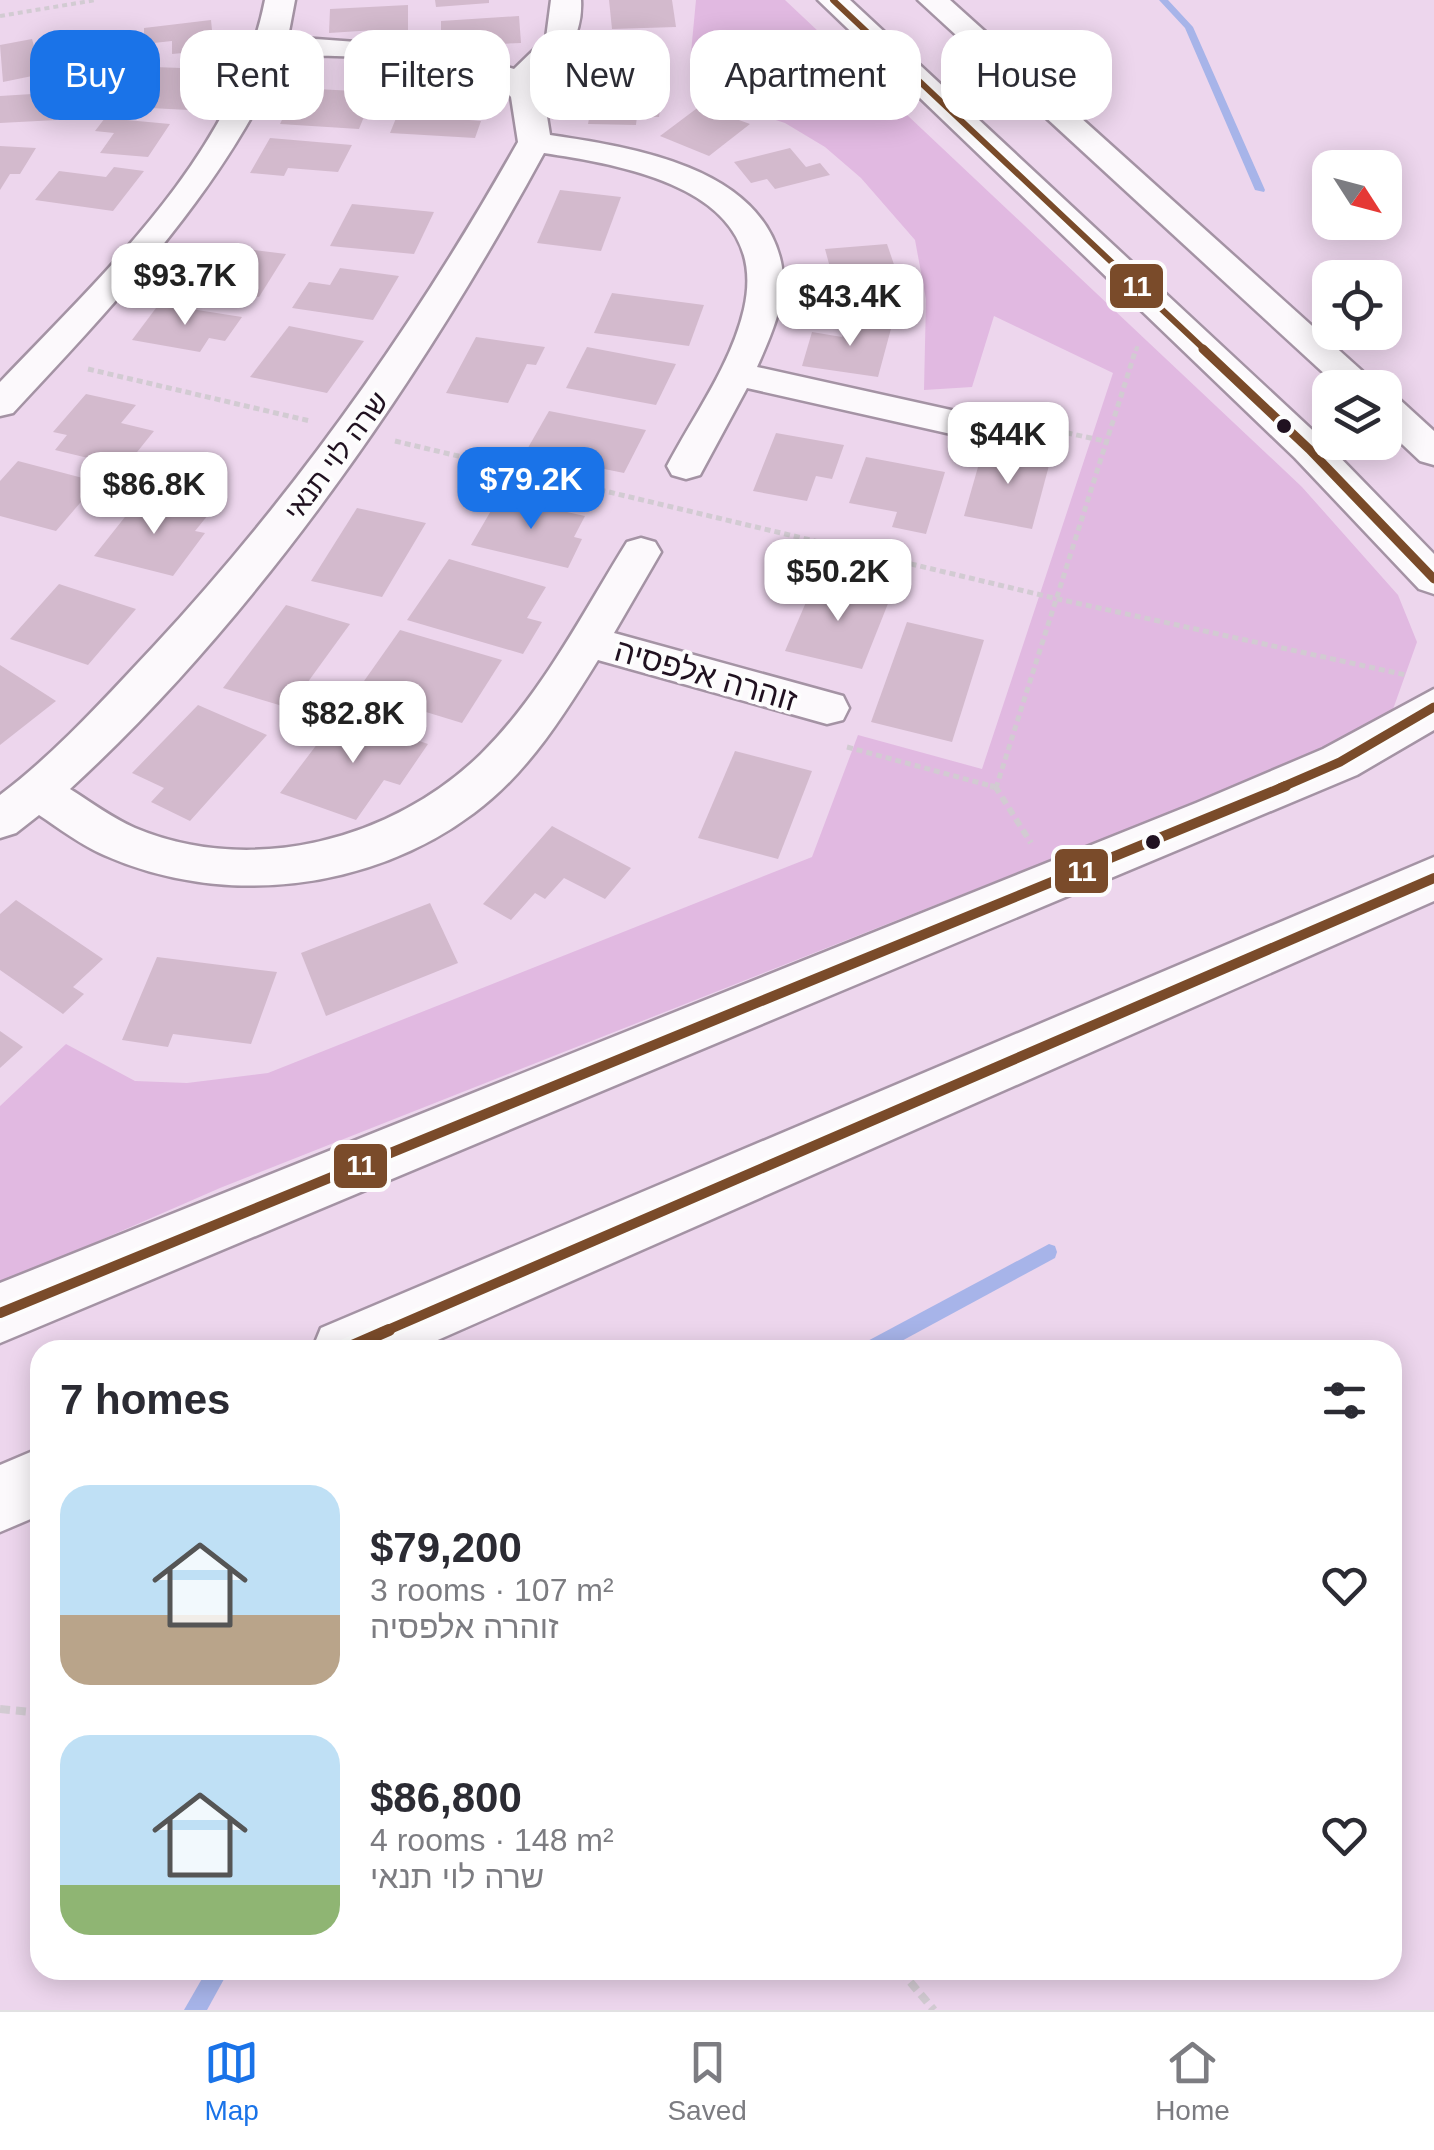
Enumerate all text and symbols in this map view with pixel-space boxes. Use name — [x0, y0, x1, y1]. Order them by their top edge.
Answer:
chip: Buy — [30, 30, 160, 120]
chip: Rent — [180, 30, 324, 120]
chip: Filters — [344, 30, 510, 120]
chip: New — [530, 30, 670, 120]
chip: Apartment — [690, 30, 921, 120]
chip: House — [941, 30, 1112, 120]
north arrow — [1312, 150, 1402, 240]
map controls — [1312, 150, 1402, 460]
pin: $93.7K — [104, 243, 266, 328]
text: $93.7K — [133, 257, 237, 293]
button: locate — [1312, 260, 1402, 350]
line badge: 11 — [1108, 262, 1165, 310]
pin: $43.4K — [769, 264, 931, 349]
text: 11 — [1122, 271, 1152, 302]
text: $43.4K — [798, 278, 902, 314]
button: layers — [1312, 370, 1402, 460]
street label: שרה לוי תנאי — [278, 386, 395, 526]
pin: $44K — [949, 402, 1067, 487]
text: $44K — [970, 416, 1046, 452]
unlabelled marker — [1274, 416, 1294, 436]
pin: $79.2K — [450, 447, 612, 532]
pin: $86.8K — [73, 452, 235, 537]
text: $79.2K — [479, 461, 583, 497]
text: $86.8K — [102, 466, 206, 502]
pin: $50.2K — [757, 539, 919, 624]
text: $50.2K — [786, 553, 890, 589]
street label: זוהרה אלפסיה — [610, 632, 802, 718]
pin: $82.8K — [272, 681, 434, 766]
text: $82.8K — [301, 695, 405, 731]
unlabelled marker — [1143, 832, 1163, 852]
line badge: 11 — [1053, 847, 1110, 895]
text: 11 — [1067, 856, 1097, 887]
line badge: 11 — [332, 1142, 389, 1190]
text: 11 — [346, 1150, 376, 1181]
icon: filters — [1317, 1373, 1372, 1428]
text: 7 homes — [60, 1376, 230, 1423]
text: $79,200 — [370, 1524, 522, 1571]
icon: home — [140, 1525, 260, 1645]
icon: heart — [1317, 1558, 1372, 1613]
text: 3 rooms · 107 m² — [370, 1572, 614, 1608]
text: זוהרה אלפסיה — [370, 1609, 558, 1645]
text: $86,800 — [370, 1774, 522, 1821]
icon: home — [140, 1775, 260, 1895]
icon: heart — [1317, 1808, 1372, 1863]
text: 4 rooms · 148 m² — [370, 1822, 614, 1858]
text: שרה לוי תנאי — [370, 1859, 544, 1895]
tab: Map — [204, 2035, 259, 2127]
tab: Saved — [667, 2035, 747, 2127]
tab: Home — [1155, 2035, 1230, 2127]

